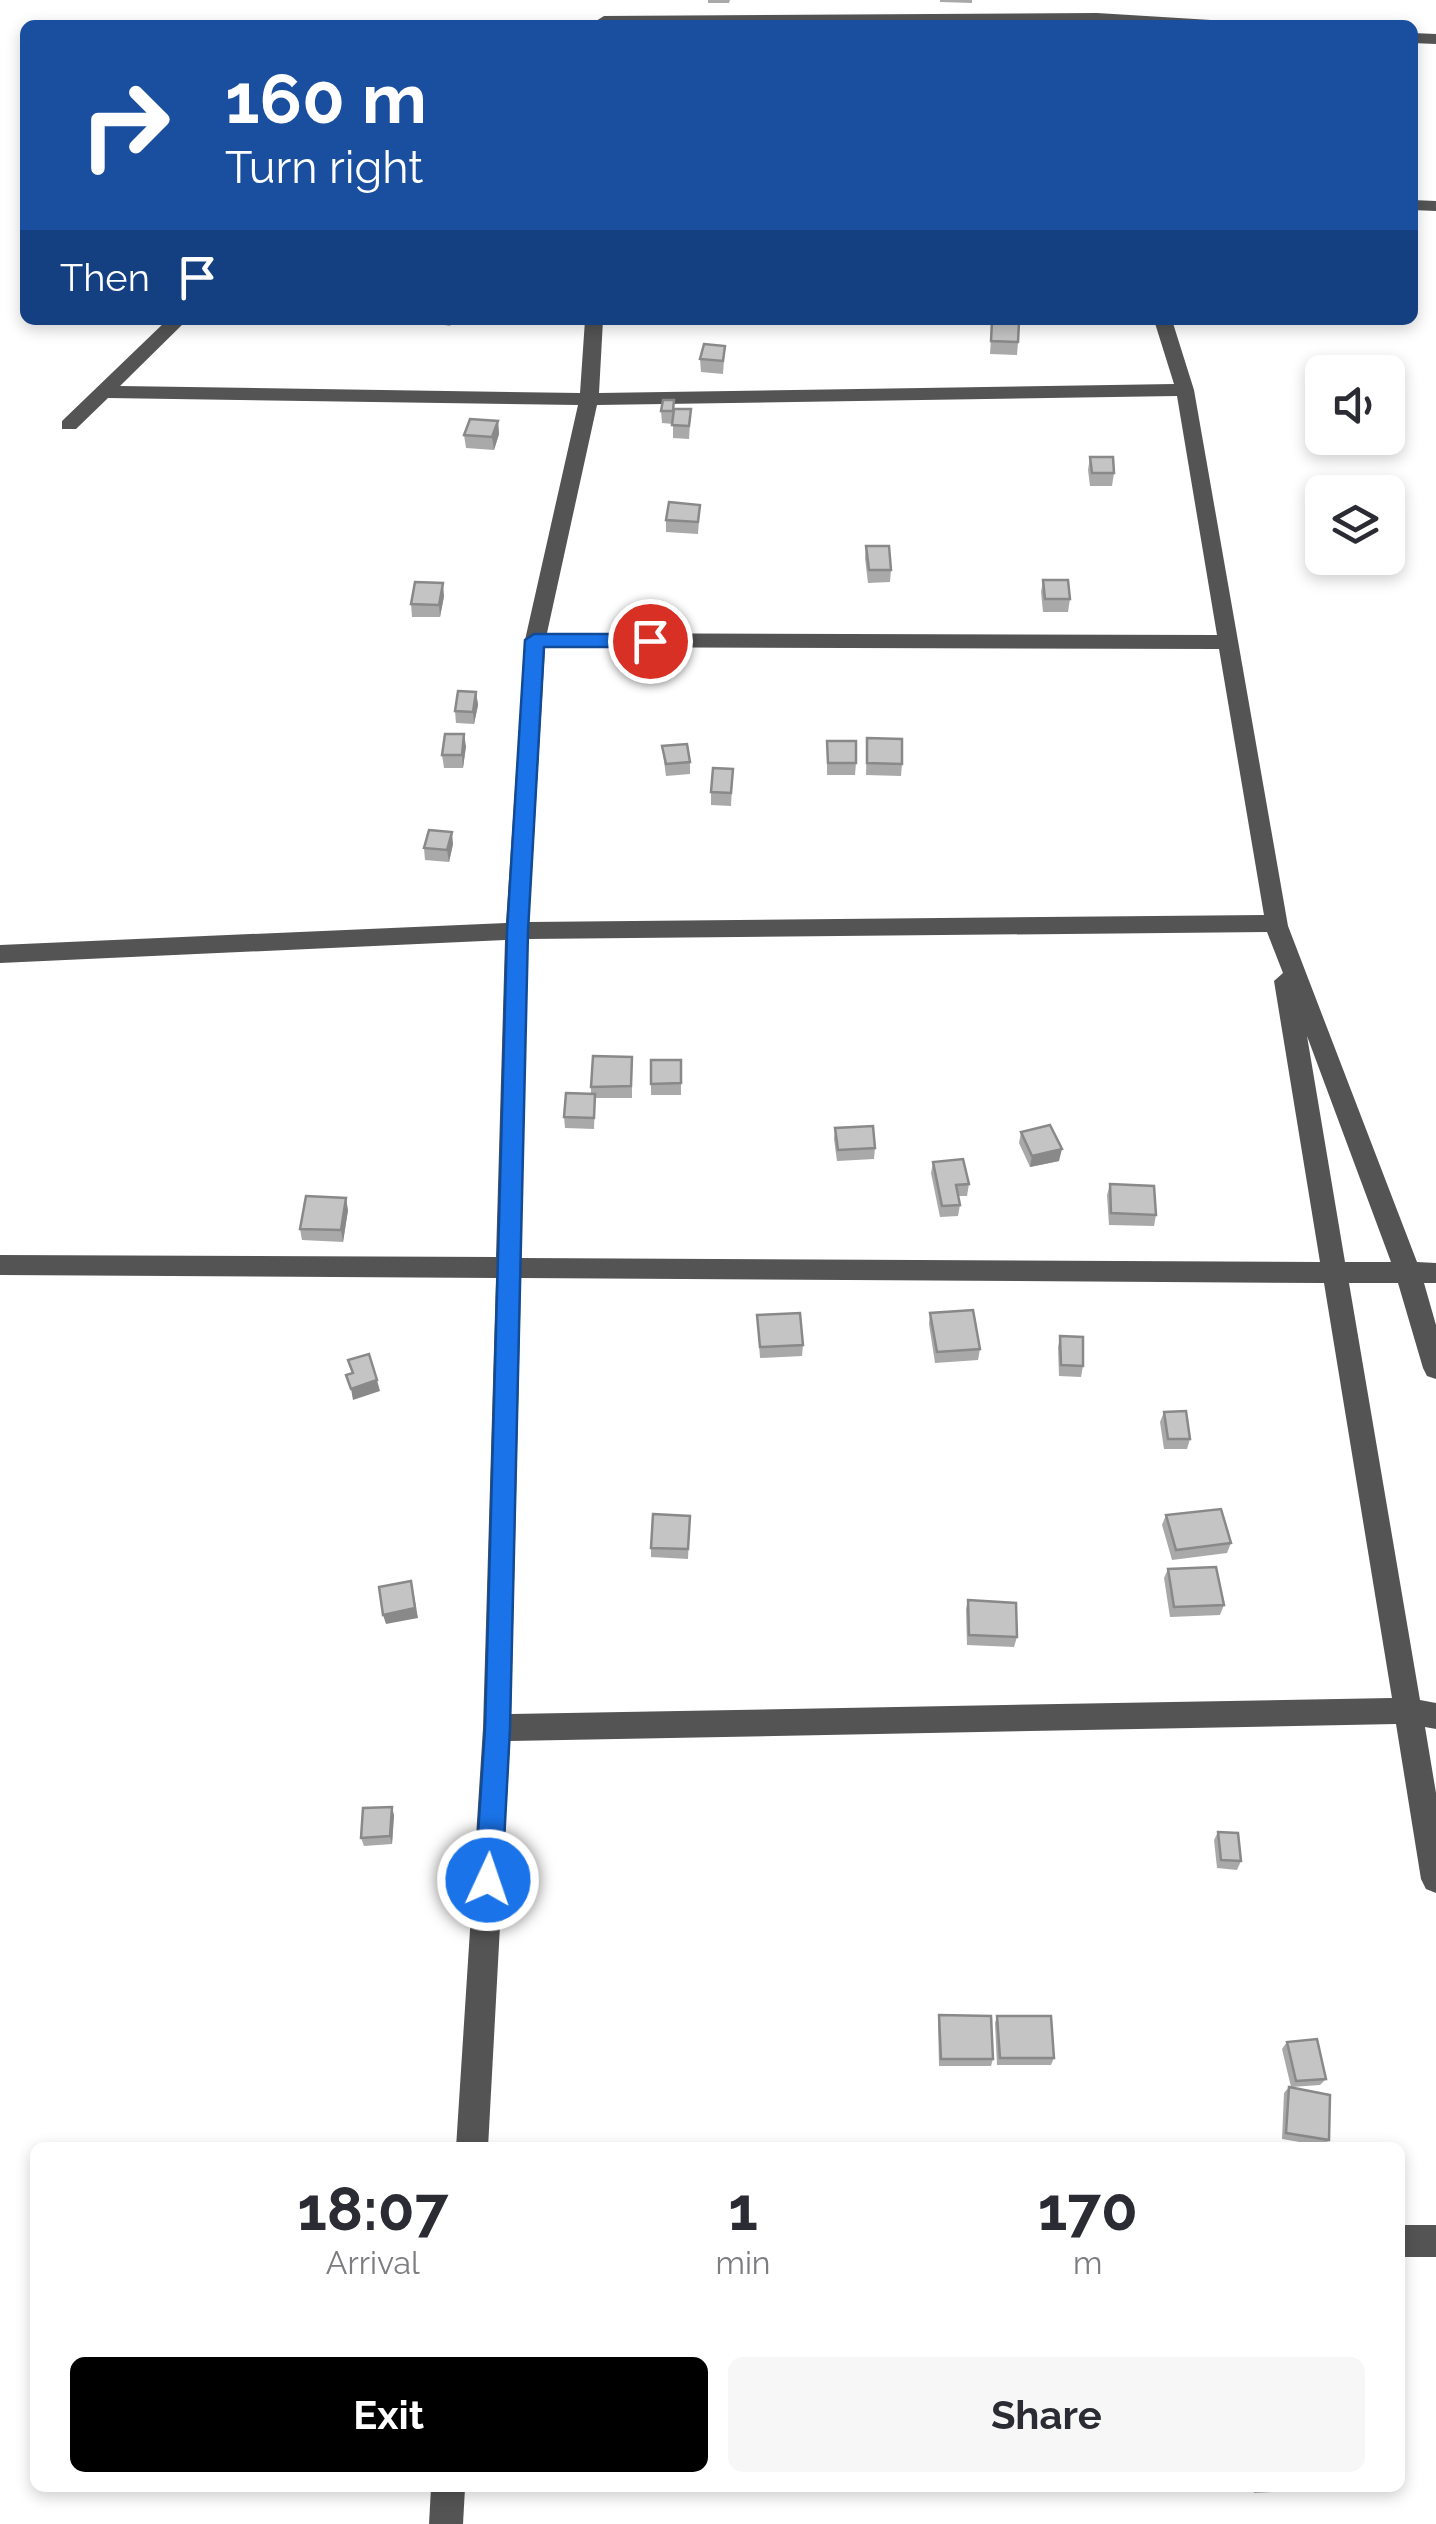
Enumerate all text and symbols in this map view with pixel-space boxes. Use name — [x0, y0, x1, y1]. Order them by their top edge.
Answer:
text: 160 m — [225, 57, 427, 139]
icon: right — [60, 60, 190, 190]
text: Turn right — [225, 141, 423, 194]
icon: arrive — [170, 250, 225, 305]
text: Then — [60, 255, 150, 300]
map controls — [1305, 355, 1405, 575]
button: sound — [1305, 355, 1405, 455]
button: layers — [1305, 475, 1405, 575]
pin — [608, 599, 693, 684]
icon: arrive — [623, 614, 678, 669]
position arrow — [436, 1828, 540, 1932]
text: 18:07 — [297, 2174, 448, 2244]
text: 1 — [728, 2174, 758, 2244]
text: 170 — [1038, 2174, 1138, 2244]
text: Arrival — [326, 2244, 420, 2281]
text: min — [715, 2244, 771, 2281]
text: m — [1073, 2244, 1102, 2281]
button: Exit — [70, 2357, 708, 2472]
button: Share — [728, 2357, 1365, 2472]

